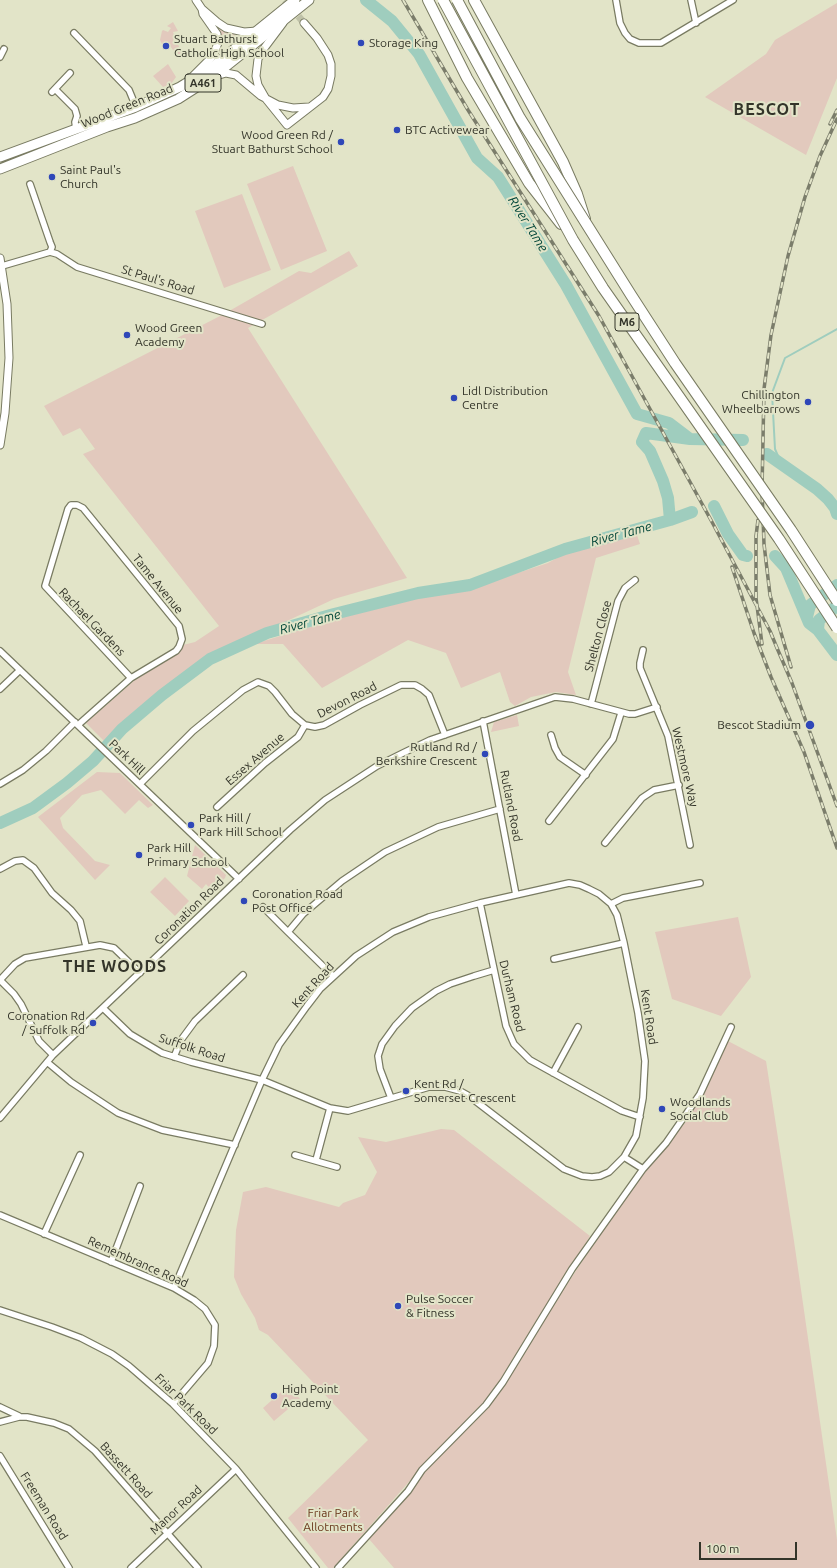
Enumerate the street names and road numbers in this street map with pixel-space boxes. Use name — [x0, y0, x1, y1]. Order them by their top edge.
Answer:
road number: A461 — [185, 74, 221, 92]
street label: Wood Green Road — [79, 81, 175, 131]
street label: St Paul's Road — [120, 262, 196, 298]
road number: M6 — [615, 313, 639, 331]
street label: Tame Avenue — [130, 551, 186, 617]
street label: Rachael Gardens — [56, 585, 128, 659]
street label: Shelton Close — [582, 599, 614, 673]
street label: Devon Road — [315, 679, 379, 721]
street label: Westmore Way — [669, 726, 701, 808]
street label: Essex Avenue — [223, 730, 287, 788]
street label: Park Hill — [106, 736, 148, 778]
street label: Rutland Road — [497, 769, 525, 843]
street label: Coronation Road — [151, 874, 227, 948]
street label: Kent Road — [289, 959, 337, 1011]
street label: Durham Road — [496, 959, 528, 1033]
street label: Kent Road — [638, 988, 660, 1046]
street label: Suffolk Road — [157, 1031, 227, 1065]
street label: Remembrance Road — [85, 1233, 191, 1291]
street label: Friar Park Road — [152, 1371, 220, 1437]
street label: Bassett Road — [97, 1439, 155, 1501]
street label: Freeman Road — [17, 1469, 71, 1543]
street label: Manor Road — [147, 1482, 205, 1538]

